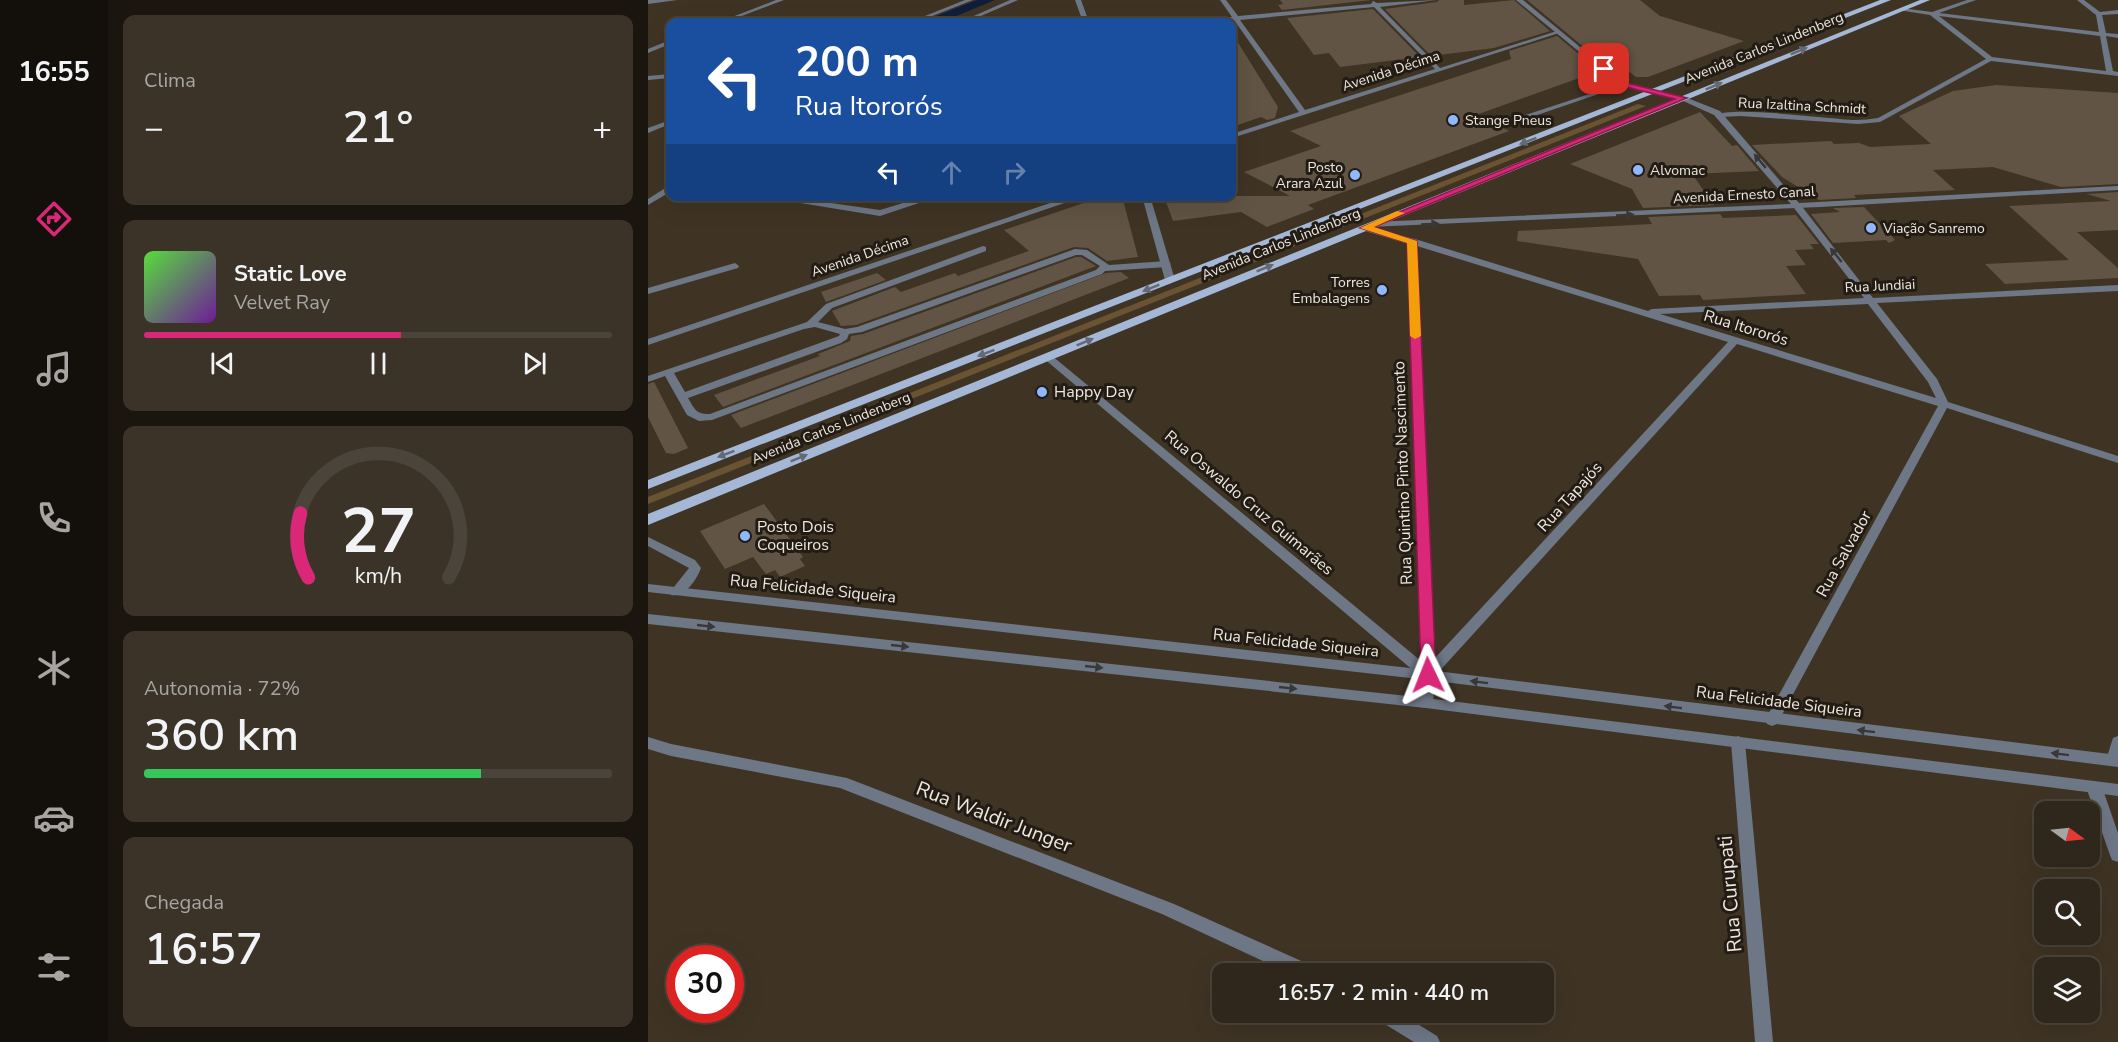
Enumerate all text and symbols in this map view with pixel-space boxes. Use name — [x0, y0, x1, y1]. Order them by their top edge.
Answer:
street label: Avenida Carlos Lindenberg — [1682, 7, 1846, 89]
text: 200 m — [795, 34, 919, 91]
icon: left — [696, 42, 774, 120]
pin — [1578, 43, 1629, 94]
street label: Avenida Décima — [1340, 46, 1442, 96]
one-way arrow — [1790, 46, 1808, 55]
icon: arrive — [1587, 52, 1620, 85]
text: 16:55 — [18, 54, 90, 91]
text: Clima — [144, 67, 196, 94]
one-way arrow — [1705, 81, 1723, 90]
text: Rua Itororós — [795, 88, 943, 125]
street label: Rua Izaltina Schmidt — [1738, 93, 1867, 119]
text: 21° — [343, 97, 413, 158]
text: − — [144, 106, 164, 151]
text: + — [592, 106, 612, 151]
place label: Stange Pneus — [1465, 111, 1552, 130]
marker: Stange Pneus — [1446, 113, 1460, 127]
one-way arrow — [1519, 137, 1537, 146]
one-way arrow — [1754, 154, 1767, 169]
icon: left — [872, 156, 905, 189]
icon: ahead — [935, 156, 968, 189]
icon: right — [998, 156, 1031, 189]
place label: Posto Arara Azul — [1276, 158, 1344, 193]
place label: Alvomac — [1650, 161, 1705, 180]
marker: Alvomac — [1631, 163, 1645, 177]
marker: Posto Arara Azul — [1348, 168, 1362, 182]
street label: Avenida Ernesto Canal — [1672, 182, 1816, 208]
icon: directions — [33, 198, 75, 240]
street label: Avenida Carlos Lindenberg — [1199, 203, 1363, 285]
one-way arrow — [1616, 210, 1635, 219]
one-way arrow — [1421, 219, 1440, 228]
place label: Viação Sanremo — [1882, 219, 1985, 238]
marker: Viação Sanremo — [1864, 221, 1878, 235]
street label: Avenida Décima — [809, 230, 911, 282]
one-way arrow — [1830, 247, 1842, 262]
text: Static Love — [234, 259, 347, 289]
one-way arrow — [1257, 263, 1275, 273]
place label: Torres Embalagens — [1292, 273, 1370, 308]
street label: Rua Jundiai — [1844, 275, 1916, 297]
one-way arrow — [1141, 283, 1159, 293]
marker: Torres Embalagens — [1375, 283, 1389, 297]
text: Velvet Ray — [234, 289, 330, 316]
street label: Rua Itororós — [1701, 305, 1791, 351]
one-way arrow — [1076, 337, 1094, 346]
icon: previous — [206, 347, 239, 380]
icon: pause — [362, 347, 395, 380]
icon: next — [518, 347, 551, 380]
icon: music — [33, 348, 75, 390]
one-way arrow — [977, 349, 995, 358]
street label: Rua Quintino Pinto Nascimento — [1388, 361, 1418, 585]
place label: Happy Day — [1054, 381, 1135, 403]
marker: Happy Day — [1035, 385, 1049, 399]
street label: Avenida Carlos Lindenberg — [749, 387, 913, 469]
street label: Rua Oswaldo Cruz Guimarães — [1160, 426, 1338, 580]
one-way arrow — [717, 450, 735, 459]
one-way arrow — [791, 453, 809, 463]
street label: Rua Tapajós — [1533, 457, 1607, 537]
text: 27 — [341, 489, 415, 574]
icon: phone — [33, 497, 75, 539]
street label: Rua Salvador — [1811, 507, 1877, 601]
place label: Posto Dois Coqueiros — [757, 516, 834, 556]
marker: Posto Dois Coqueiros — [738, 529, 752, 543]
text: km/h — [354, 561, 402, 591]
street label: Rua Felicidade Siqueira — [729, 569, 897, 609]
one-way arrow — [697, 621, 716, 631]
street label: Rua Felicidade Siqueira — [1212, 623, 1380, 663]
one-way arrow — [891, 642, 910, 651]
position arrow — [1396, 643, 1460, 707]
icon: climate — [33, 647, 75, 689]
one-way arrow — [1084, 662, 1103, 672]
text: Autonomia · 72% — [144, 675, 300, 702]
one-way arrow — [1470, 677, 1489, 687]
street label: Rua Felicidade Siqueira — [1695, 681, 1863, 723]
one-way arrow — [1278, 683, 1297, 693]
one-way arrow — [1663, 702, 1682, 712]
text: 360 km — [144, 705, 299, 766]
one-way arrow — [1857, 726, 1876, 736]
one-way arrow — [2050, 749, 2069, 759]
street label: Rua Waldir Junger — [912, 775, 1076, 859]
icon: car — [33, 797, 75, 839]
north arrow — [2034, 801, 2100, 867]
map controls — [2034, 801, 2100, 1023]
street label: Rua Curupati — [1711, 835, 1749, 953]
button: search — [2034, 879, 2100, 945]
text: Chegada — [144, 889, 224, 916]
text: 16:57 — [144, 919, 263, 980]
speed limit sign: 30 — [666, 945, 744, 1023]
icon: filters — [33, 946, 75, 988]
button: layers — [2034, 957, 2100, 1023]
text: 16:57 · 2 min · 440 m — [1277, 978, 1489, 1008]

